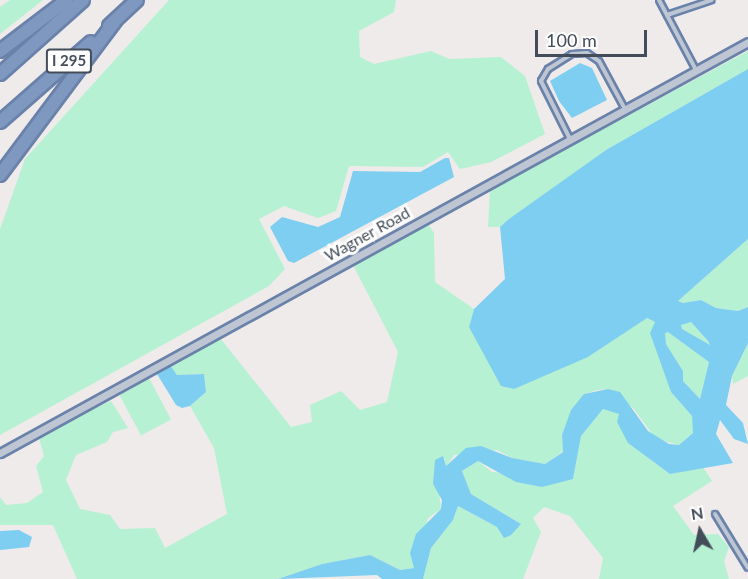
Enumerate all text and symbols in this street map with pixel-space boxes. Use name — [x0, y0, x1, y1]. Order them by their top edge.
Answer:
scale bar — [538, 18, 650, 56]
text: 100 m — [546, 29, 597, 51]
road number: I 295 — [45, 49, 93, 73]
street label: Wagner Road — [321, 203, 413, 265]
north arrow — [670, 501, 730, 561]
text: N — [690, 502, 705, 523]

